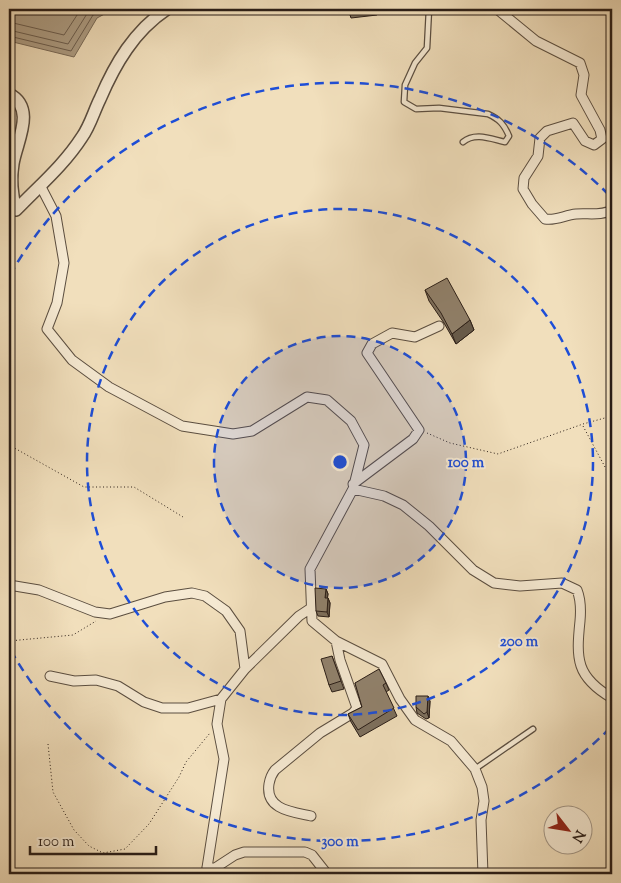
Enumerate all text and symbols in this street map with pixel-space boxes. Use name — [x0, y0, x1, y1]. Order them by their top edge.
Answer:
centre of rings — [331, 453, 349, 471]
text: 100 m — [448, 453, 485, 474]
text: 200 m — [500, 632, 539, 653]
north arrow — [544, 806, 594, 856]
scale bar — [30, 823, 156, 855]
text: N — [566, 826, 589, 846]
text: 100 m — [38, 832, 75, 853]
text: 300 m — [321, 832, 359, 853]

